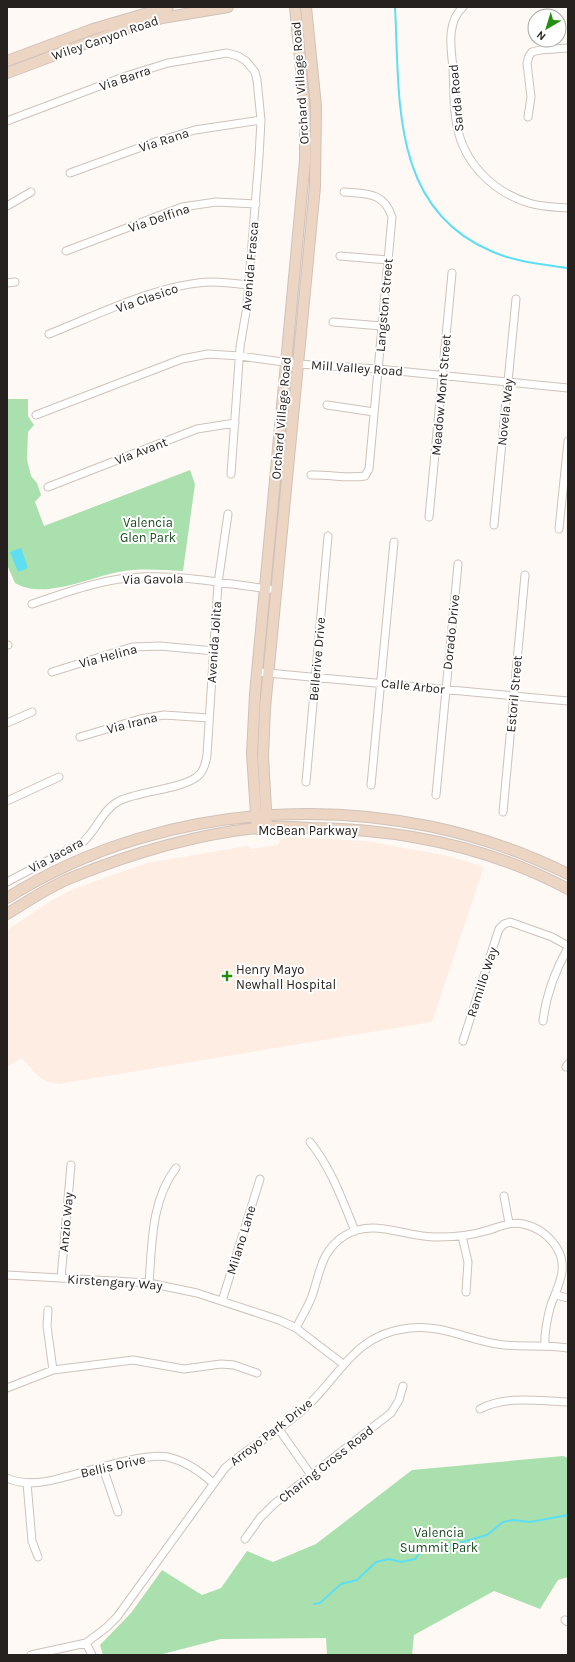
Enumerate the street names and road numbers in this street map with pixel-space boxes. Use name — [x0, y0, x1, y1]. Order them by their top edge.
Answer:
street label: Wiley Canyon Road — [50, 13, 160, 63]
street label: Orchard Village Road — [288, 21, 312, 145]
street label: Via Barra — [97, 62, 153, 94]
street label: Sarda Road — [446, 64, 466, 132]
street label: Via Rana — [137, 125, 191, 155]
street label: Via Delfina — [126, 201, 192, 235]
street label: Avenida Frasca — [239, 221, 261, 311]
street label: Langston Street — [372, 257, 396, 352]
street label: Via Clasico — [114, 280, 180, 316]
street label: Meadow Mont Street — [428, 334, 454, 456]
street label: Orchard Village Road — [268, 356, 294, 480]
street label: Mill Valley Road — [310, 357, 404, 379]
street label: Novela Way — [494, 378, 516, 446]
street label: Via Avant — [113, 434, 169, 468]
street label: Via Gavola — [122, 571, 184, 587]
street label: Dorado Drive — [440, 593, 462, 670]
street label: Avenida Jolita — [204, 601, 224, 683]
street label: Bellerive Drive — [306, 616, 328, 701]
street label: Via Helina — [77, 641, 139, 671]
street label: Estoril Street — [503, 655, 525, 733]
street label: Calle Arbor — [380, 675, 446, 697]
street label: Via Irana — [105, 709, 159, 737]
street label: McBean Parkway — [258, 823, 358, 838]
street label: Via Jacara — [26, 834, 86, 876]
street label: Ramillo Way — [464, 945, 500, 1019]
street label: Anzio Way — [56, 1191, 76, 1253]
street label: Milano Lane — [223, 1203, 259, 1276]
street label: Kirstengary Way — [67, 1271, 163, 1293]
street label: Arroyo Park Drive — [227, 1395, 315, 1469]
street label: Charing Cross Road — [276, 1422, 376, 1506]
street label: Bellis Drive — [79, 1451, 147, 1481]

